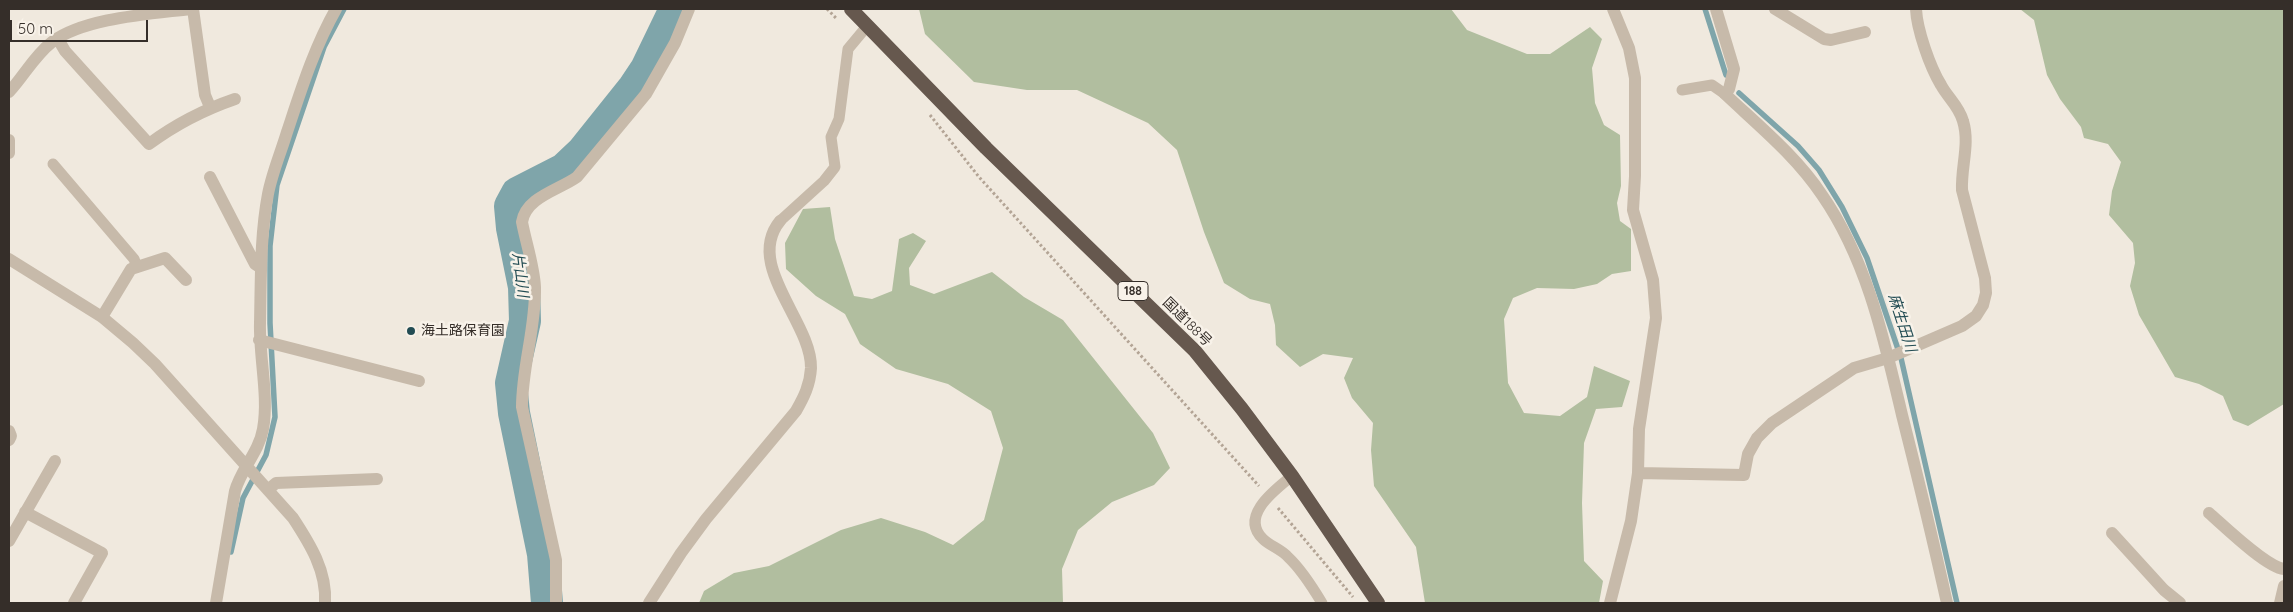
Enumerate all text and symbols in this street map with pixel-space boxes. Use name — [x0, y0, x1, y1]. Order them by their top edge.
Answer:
scale bar — [12, 10, 150, 42]
text: 50 m — [18, 19, 53, 38]
water label: 片山川 — [508, 252, 532, 298]
road number: 188 — [1118, 282, 1148, 300]
water label: 麻生田川 — [1884, 292, 1920, 354]
street label: 国道188号 — [1159, 294, 1215, 350]
place label: 海土路保育園 — [421, 323, 505, 339]
marker: 海土路保育園 — [405, 325, 417, 337]

